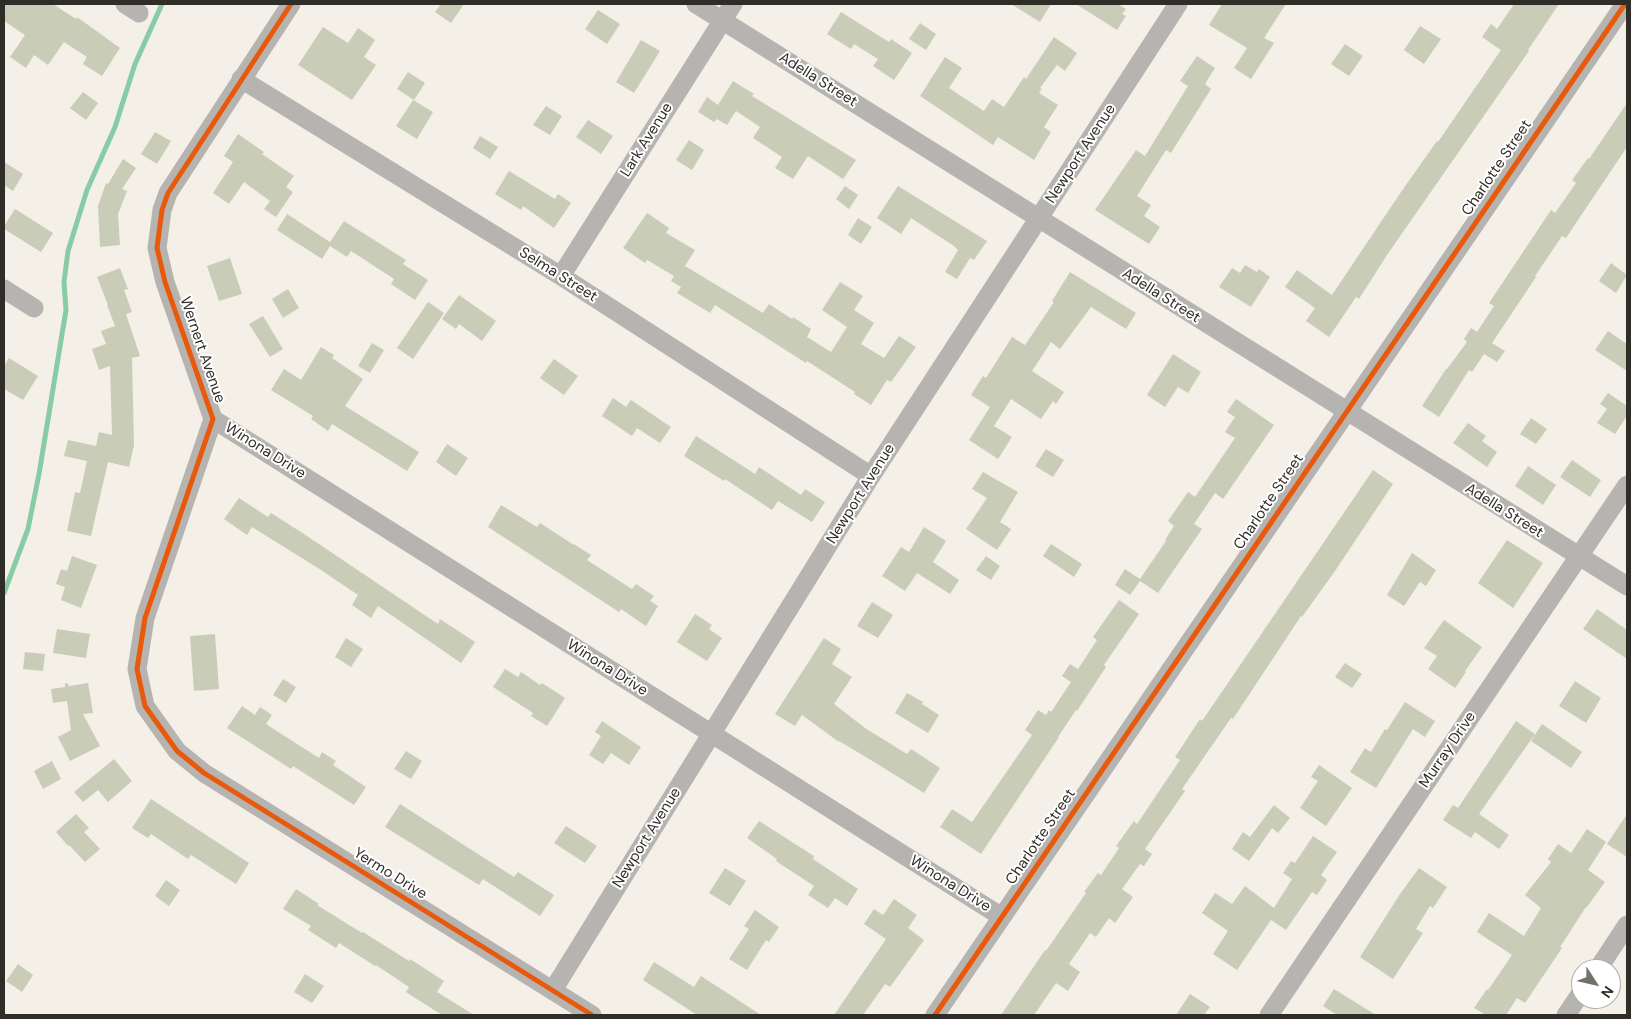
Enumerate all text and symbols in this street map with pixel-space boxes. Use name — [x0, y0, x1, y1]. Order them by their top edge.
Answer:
street label: Adella Street — [776, 49, 860, 111]
street label: Lark Avenue — [617, 100, 677, 180]
street label: Newport Avenue — [1042, 101, 1120, 207]
street label: Charlotte Street — [1458, 117, 1536, 219]
street label: Selma Street — [516, 244, 600, 306]
street label: Adella Street — [1119, 265, 1203, 327]
street label: Wernert Avenue — [175, 294, 229, 406]
street label: Winona Drive — [221, 419, 309, 483]
street label: Newport Avenue — [823, 441, 899, 547]
street label: Charlotte Street — [1230, 451, 1308, 553]
street label: Adella Street — [1462, 480, 1546, 542]
street label: Winona Drive — [563, 636, 651, 700]
street label: Murray Drive — [1416, 708, 1480, 792]
street label: Newport Avenue — [609, 785, 685, 891]
street label: Charlotte Street — [1002, 786, 1080, 888]
street label: Yermo Drive — [350, 844, 430, 904]
street label: Winona Drive — [906, 852, 994, 916]
north arrow — [1571, 959, 1621, 1009]
text: N — [1597, 983, 1618, 1001]

